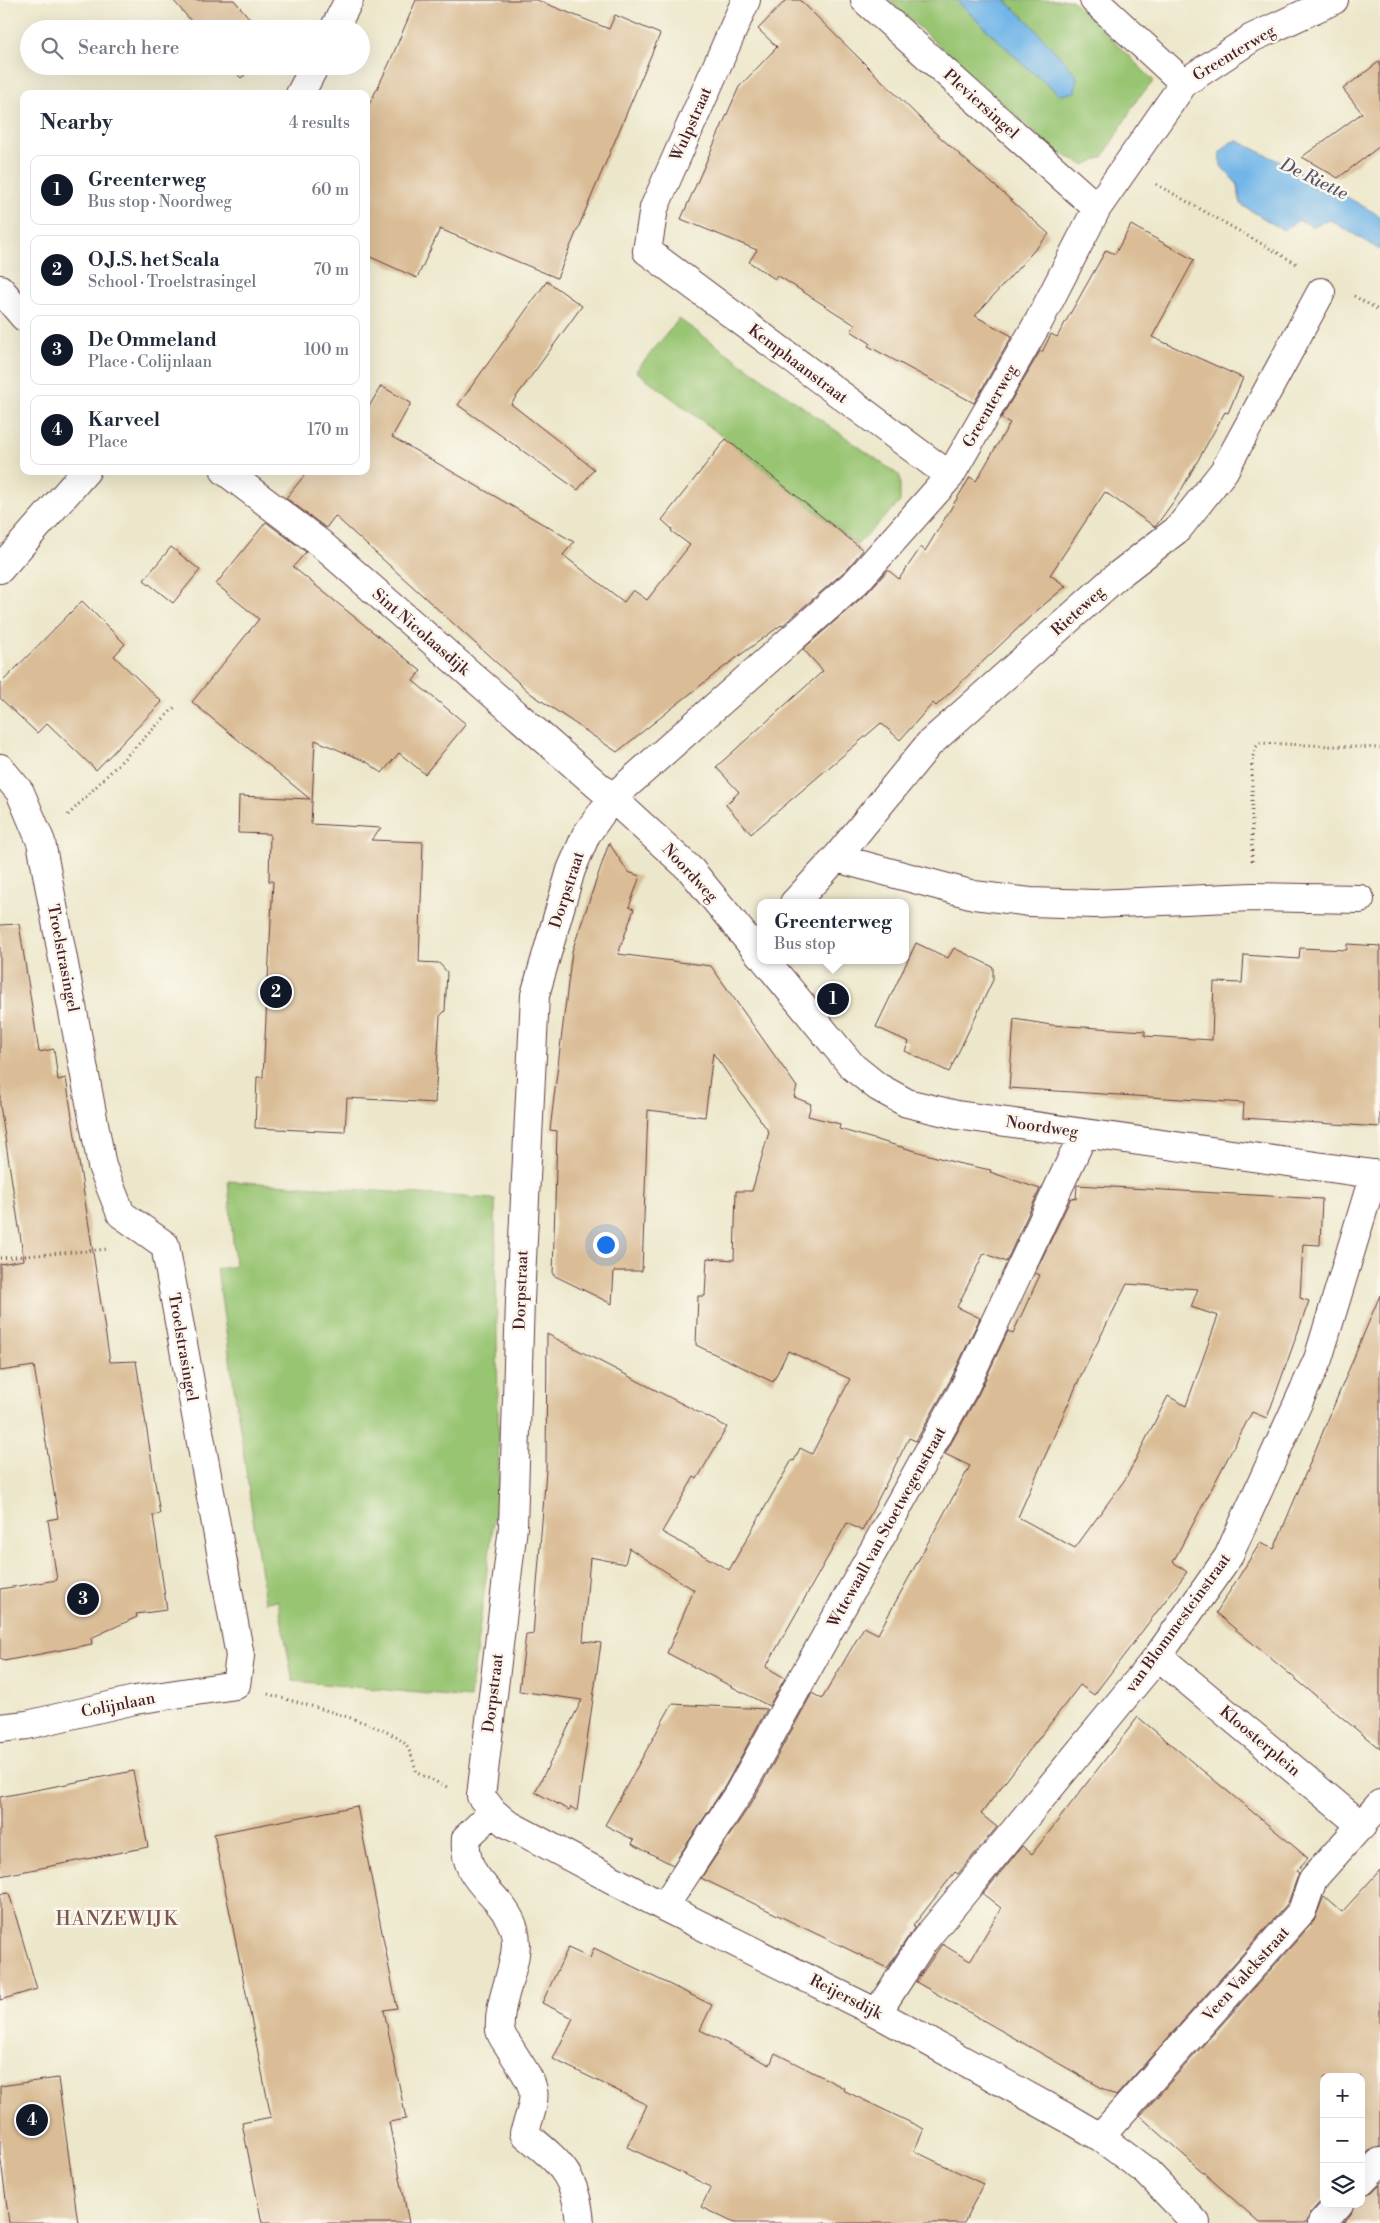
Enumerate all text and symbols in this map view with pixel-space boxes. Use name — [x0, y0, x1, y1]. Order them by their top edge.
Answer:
search box — [20, 20, 370, 75]
street label: Greenterweg — [1189, 20, 1279, 85]
icon: search — [38, 34, 66, 62]
text: Search here — [78, 36, 179, 60]
street label: Pleviersingel — [939, 65, 1023, 143]
street label: Wulpstraat — [665, 84, 716, 165]
text: Nearby — [40, 110, 113, 136]
text: 4 results — [289, 113, 350, 133]
water label: De Riette — [1275, 152, 1352, 206]
text: Greenterweg — [88, 168, 206, 192]
text: 1 — [53, 180, 61, 200]
text: 60 m — [311, 180, 349, 200]
text: Bus stop · Noordweg — [88, 192, 232, 212]
text: O.J.S. het Scala — [88, 248, 220, 272]
text: 2 — [52, 260, 62, 280]
text: 70 m — [313, 260, 349, 280]
text: School · Troelstrasingel — [88, 272, 256, 292]
street label: Kemphaanstraat — [744, 320, 852, 408]
text: De Ommeland — [88, 328, 217, 352]
text: 3 — [52, 340, 62, 360]
text: 100 m — [304, 340, 349, 360]
text: Place · Colijnlaan — [88, 352, 212, 372]
street label: Greenterweg — [958, 360, 1022, 451]
text: Karveel — [88, 408, 160, 432]
text: 4 — [52, 420, 62, 440]
text: 170 m — [307, 420, 349, 440]
text: Place — [88, 432, 128, 452]
street label: Rieteweg — [1047, 581, 1109, 640]
street label: Sint Nicolaasdijk — [368, 584, 475, 681]
street label: Noordweg — [658, 839, 723, 907]
street label: Dorpstraat — [545, 849, 589, 931]
popup — [757, 899, 909, 964]
street label: Troelstrasingel — [43, 902, 83, 1014]
text: Greenterweg — [774, 910, 892, 934]
text: Bus stop — [774, 934, 836, 954]
pin: 2 — [260, 973, 292, 1011]
pin: 1 — [817, 980, 849, 1018]
street label: Noordweg — [1004, 1112, 1080, 1142]
your location — [593, 1232, 619, 1258]
street label: Dorpstraat — [510, 1250, 532, 1330]
street label: Troelstrasingel — [164, 1291, 202, 1403]
street label: Wttewaall van Stoetwegenstraat — [823, 1423, 951, 1632]
street label: van Blommesteinstraat — [1120, 1549, 1235, 1697]
pin: 3 — [67, 1580, 99, 1618]
street label: Dorpstraat — [478, 1652, 508, 1734]
street label: Colijnlaan — [79, 1688, 157, 1722]
street label: Kloosterplein — [1216, 1701, 1305, 1781]
district label: HANZEWIJK — [56, 1907, 179, 1931]
street label: Veen Valckstraat — [1198, 1922, 1294, 2026]
street label: Reijersdijk — [806, 1970, 887, 2025]
map controls — [1320, 2073, 1365, 2208]
button: + — [1320, 2073, 1365, 2118]
pin: 4 — [16, 2101, 48, 2139]
button: − — [1320, 2118, 1365, 2163]
button: layers — [1320, 2163, 1365, 2208]

